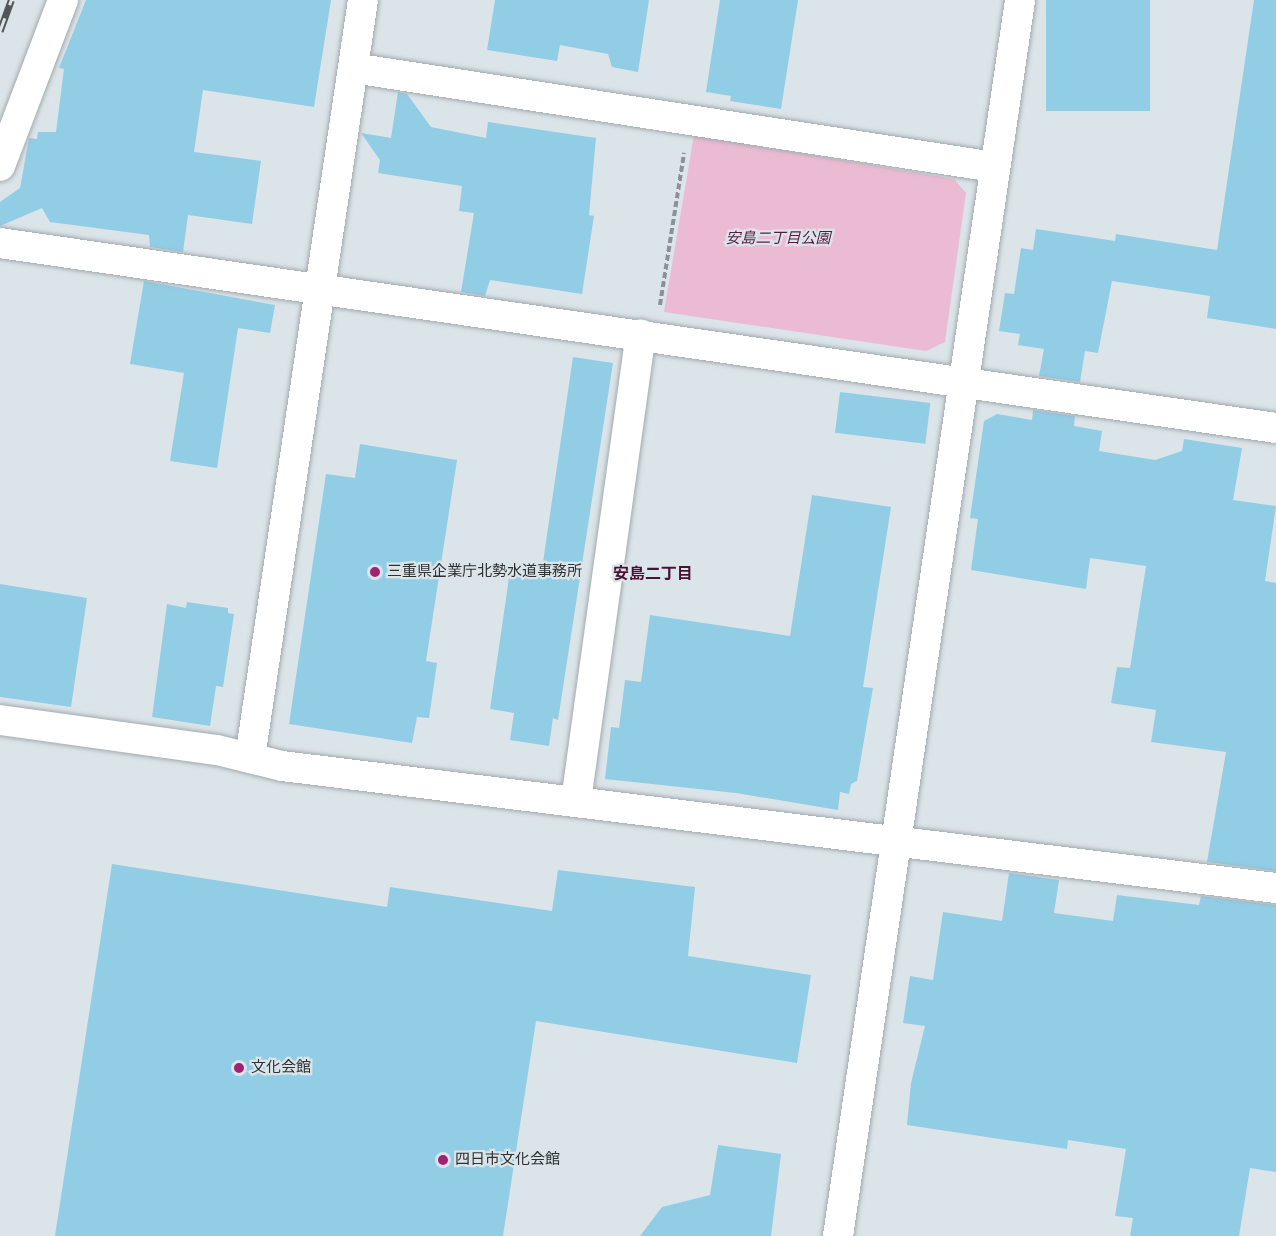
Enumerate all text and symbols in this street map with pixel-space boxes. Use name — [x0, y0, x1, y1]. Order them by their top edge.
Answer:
park label: 安島二丁目公園 — [726, 230, 830, 248]
place label: 三重県企業庁北勢水道事務所 — [387, 563, 582, 581]
district label: 安島二丁目 — [613, 564, 693, 584]
marker: 三重県企業庁北勢水道事務所 — [368, 565, 382, 579]
place label: 文化会館 — [251, 1059, 311, 1077]
marker: 文化会館 — [232, 1061, 246, 1075]
place label: 四日市文化会館 — [455, 1151, 560, 1169]
marker: 四日市文化会館 — [436, 1153, 450, 1167]

